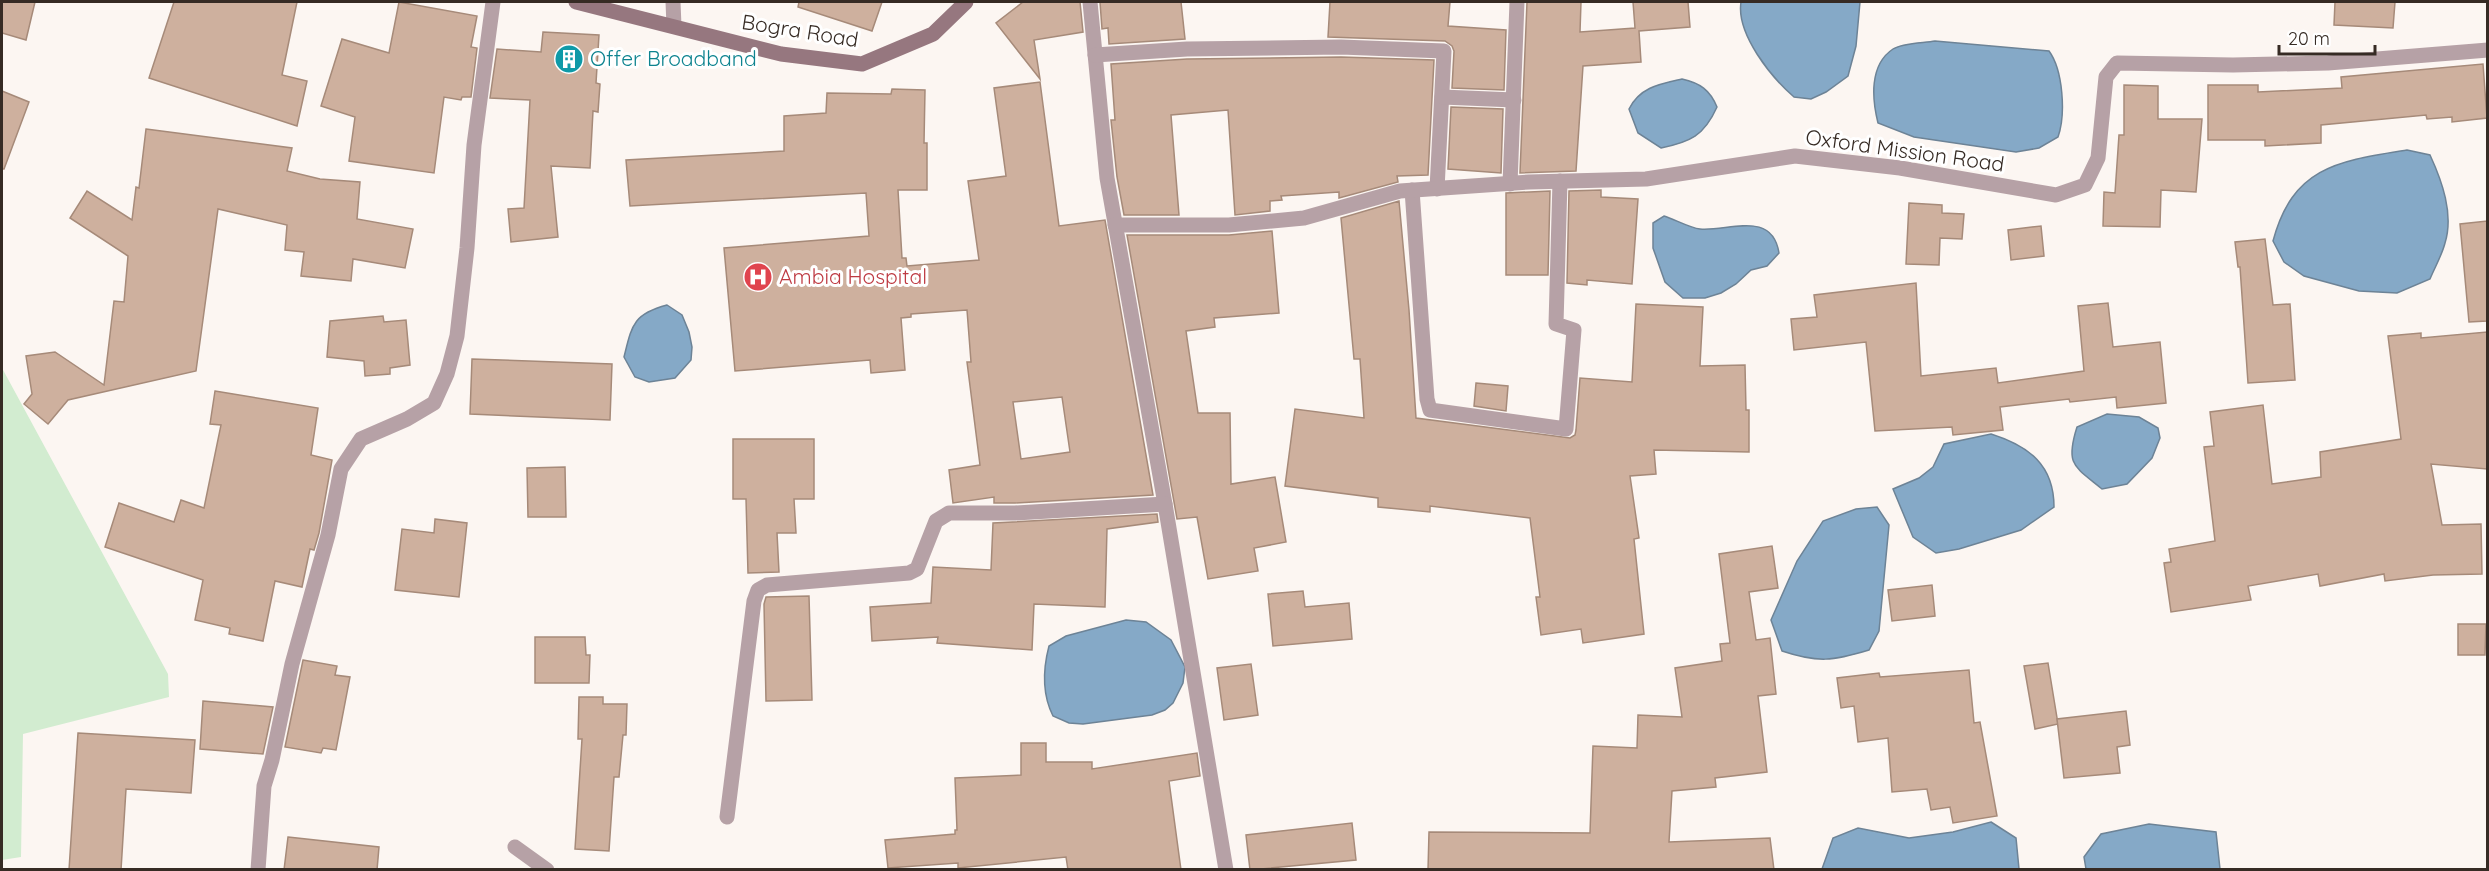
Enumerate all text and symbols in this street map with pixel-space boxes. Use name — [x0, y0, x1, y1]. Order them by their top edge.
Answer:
street label: Bogra Road — [740, 8, 860, 52]
scale bar — [2279, 18, 2375, 56]
text: 20 m — [2288, 27, 2330, 50]
building icon: Offer Broadband — [553, 43, 585, 75]
place label: Offer Broadband — [590, 45, 757, 71]
street label: Oxford Mission Road — [1804, 123, 2006, 177]
hospital icon: Ambia Hospital — [742, 261, 774, 293]
place label: Ambia Hospital — [779, 263, 927, 289]

